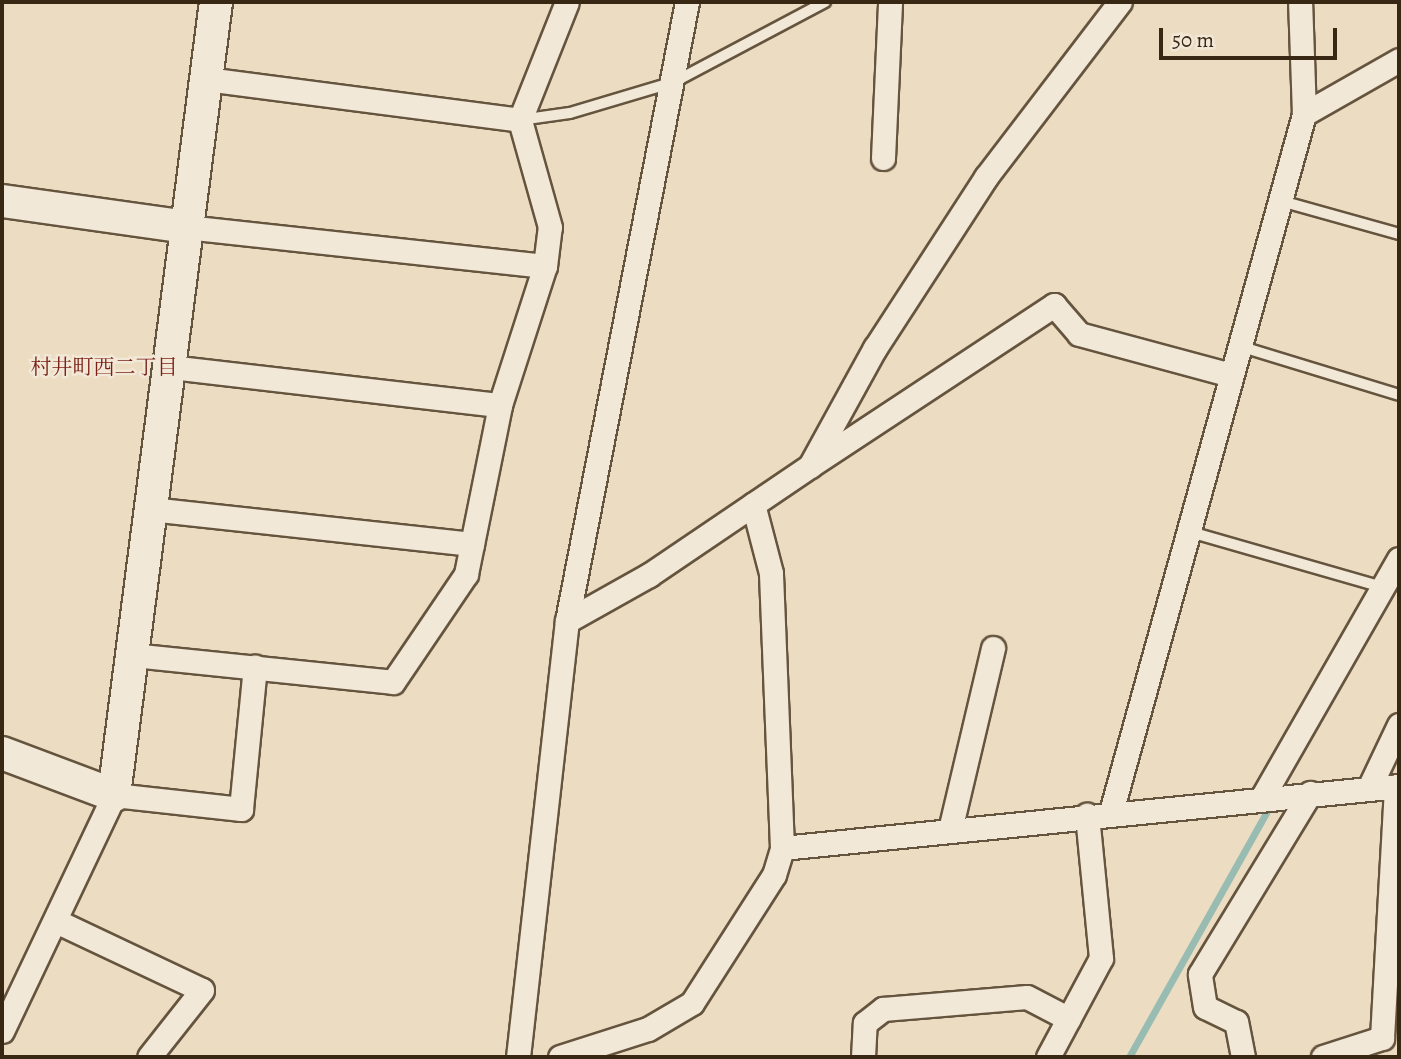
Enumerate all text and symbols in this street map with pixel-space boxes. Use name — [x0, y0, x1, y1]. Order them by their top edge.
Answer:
scale bar — [1163, 14, 1342, 58]
text: 50 m — [1172, 26, 1214, 54]
district label: 村井町西二丁目 — [31, 354, 177, 380]

